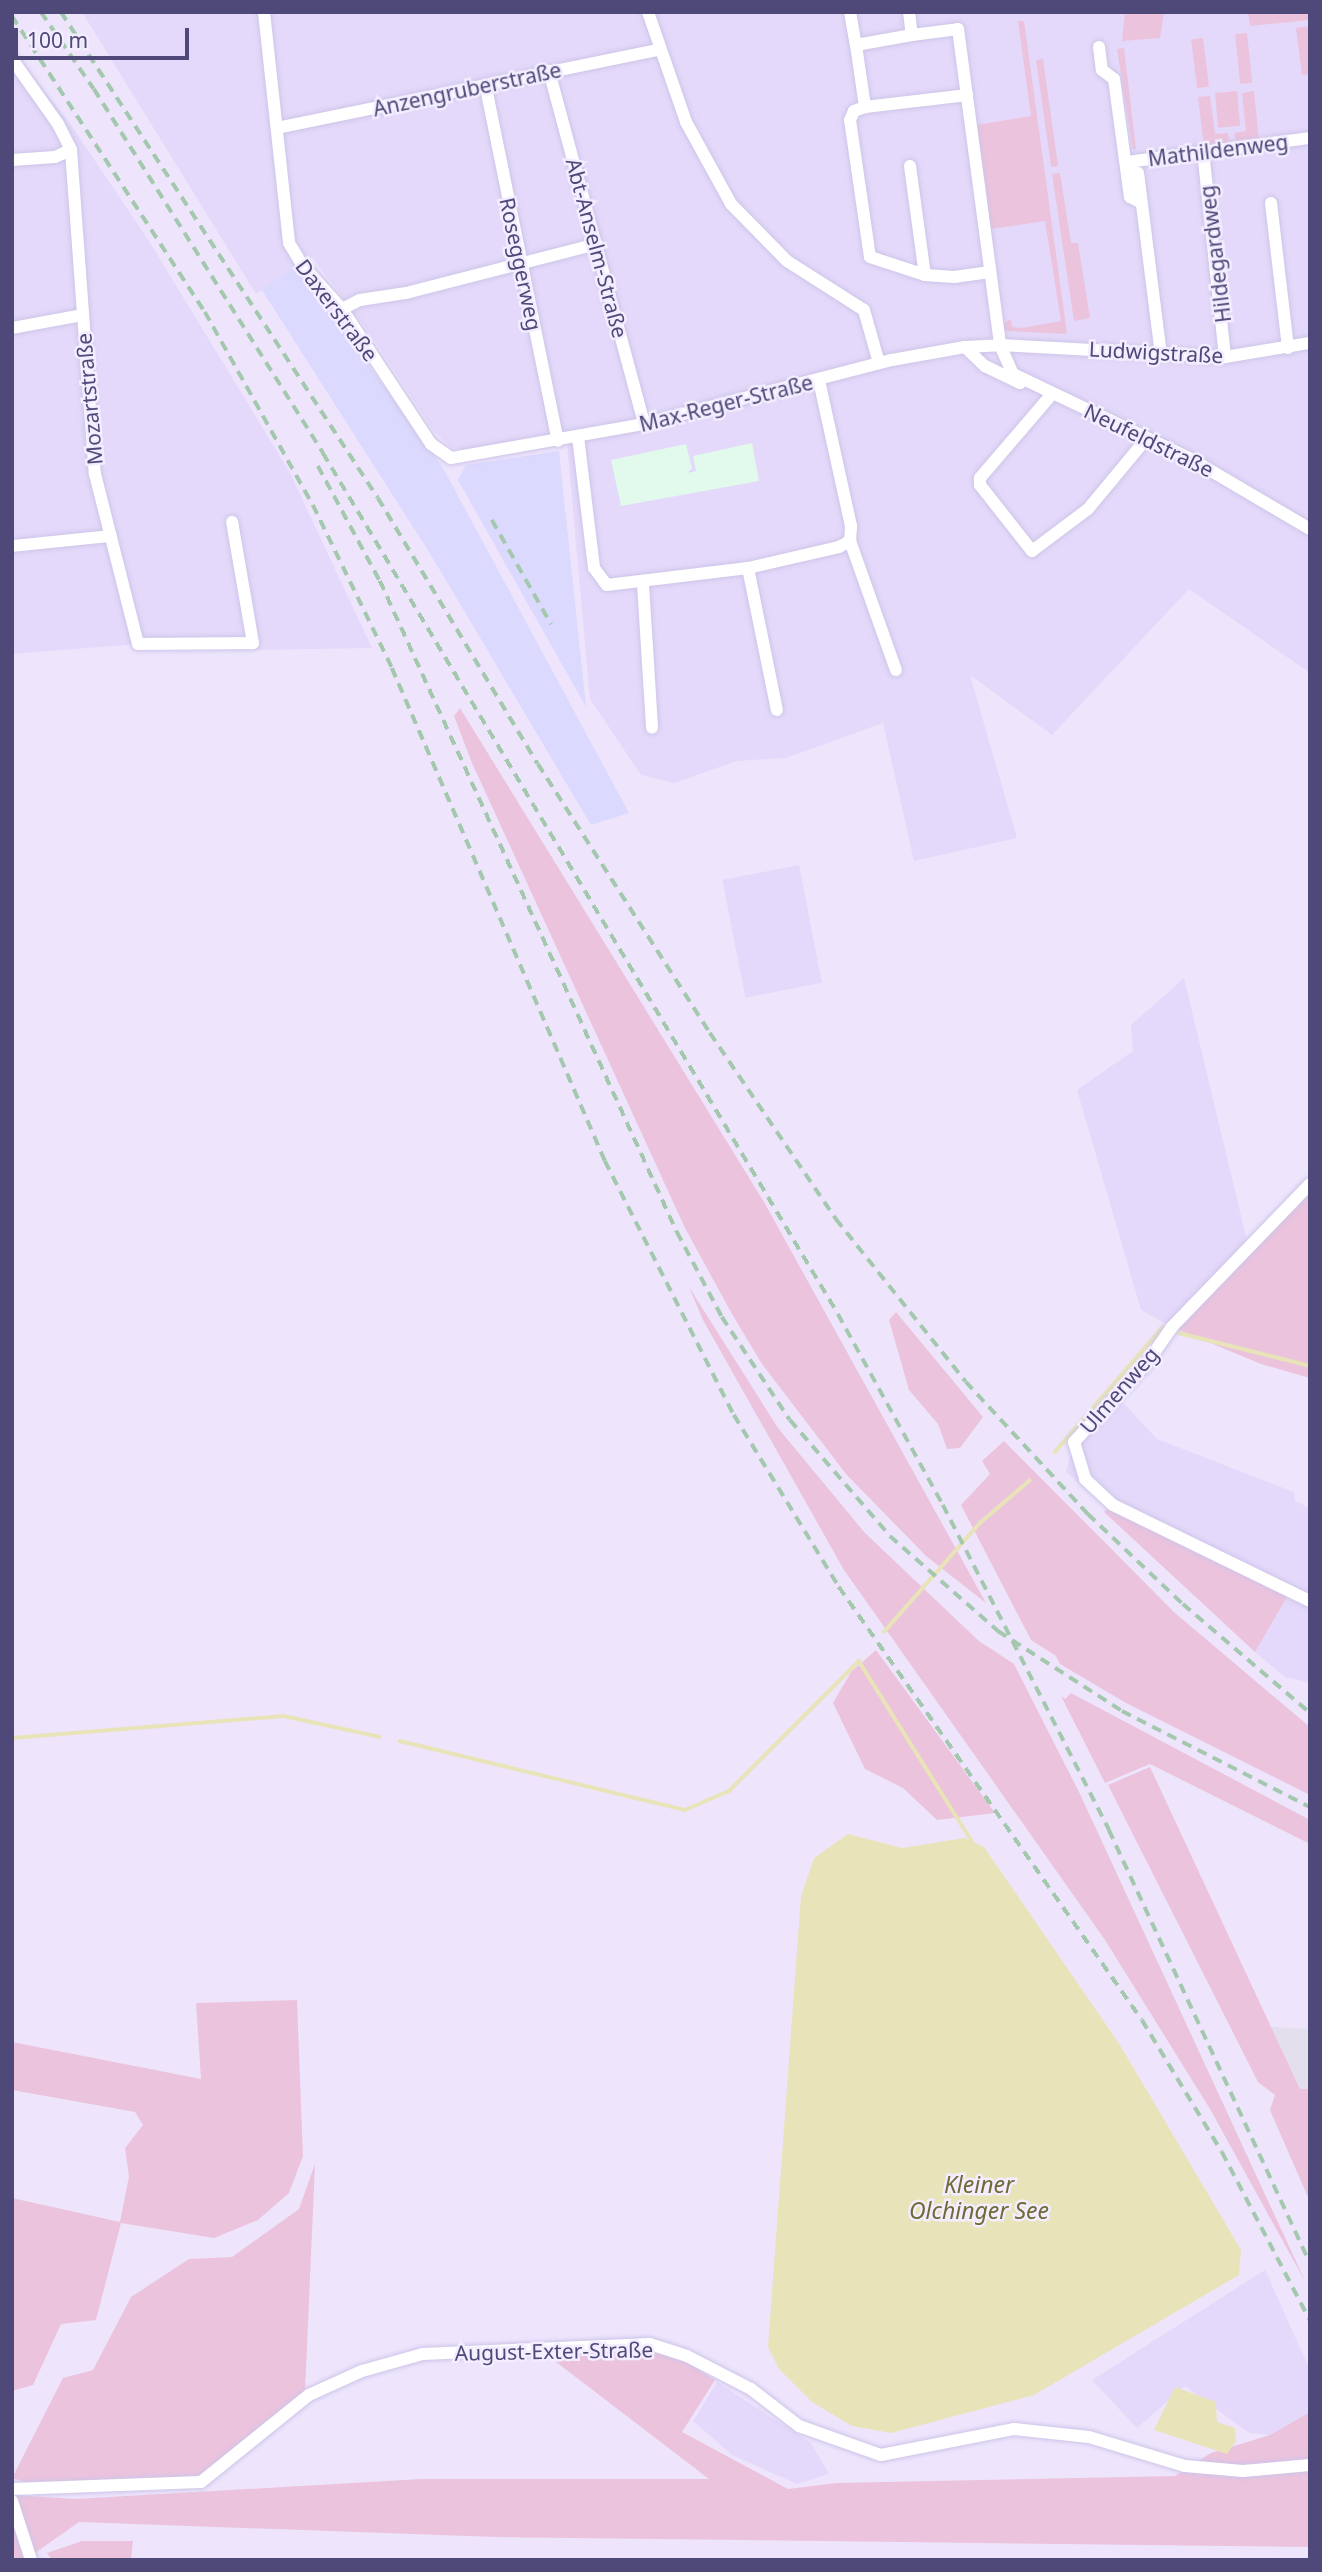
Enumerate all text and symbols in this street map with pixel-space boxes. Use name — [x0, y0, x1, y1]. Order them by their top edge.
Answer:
scale bar — [18, 14, 192, 58]
text: 100 m — [27, 26, 88, 54]
street label: Anzengruberstraße — [371, 57, 563, 121]
street label: Mathildenweg — [1146, 129, 1290, 171]
street label: Abt-Anselm-Straße — [561, 155, 633, 341]
street label: Hildegardweg — [1194, 184, 1236, 324]
street label: Roseggerweg — [495, 195, 547, 333]
street label: Daxerstraße — [291, 254, 383, 366]
street label: Mozartstraße — [71, 332, 107, 466]
street label: Ludwigstraße — [1088, 336, 1224, 368]
street label: Max-Reger-Straße — [637, 369, 815, 437]
street label: Neufeldstraße — [1080, 398, 1218, 482]
street label: Ulmenweg — [1075, 1342, 1163, 1438]
water label: Kleiner Olchinger See — [909, 2170, 1049, 2224]
street label: August-Exter-Straße — [455, 2337, 653, 2365]

